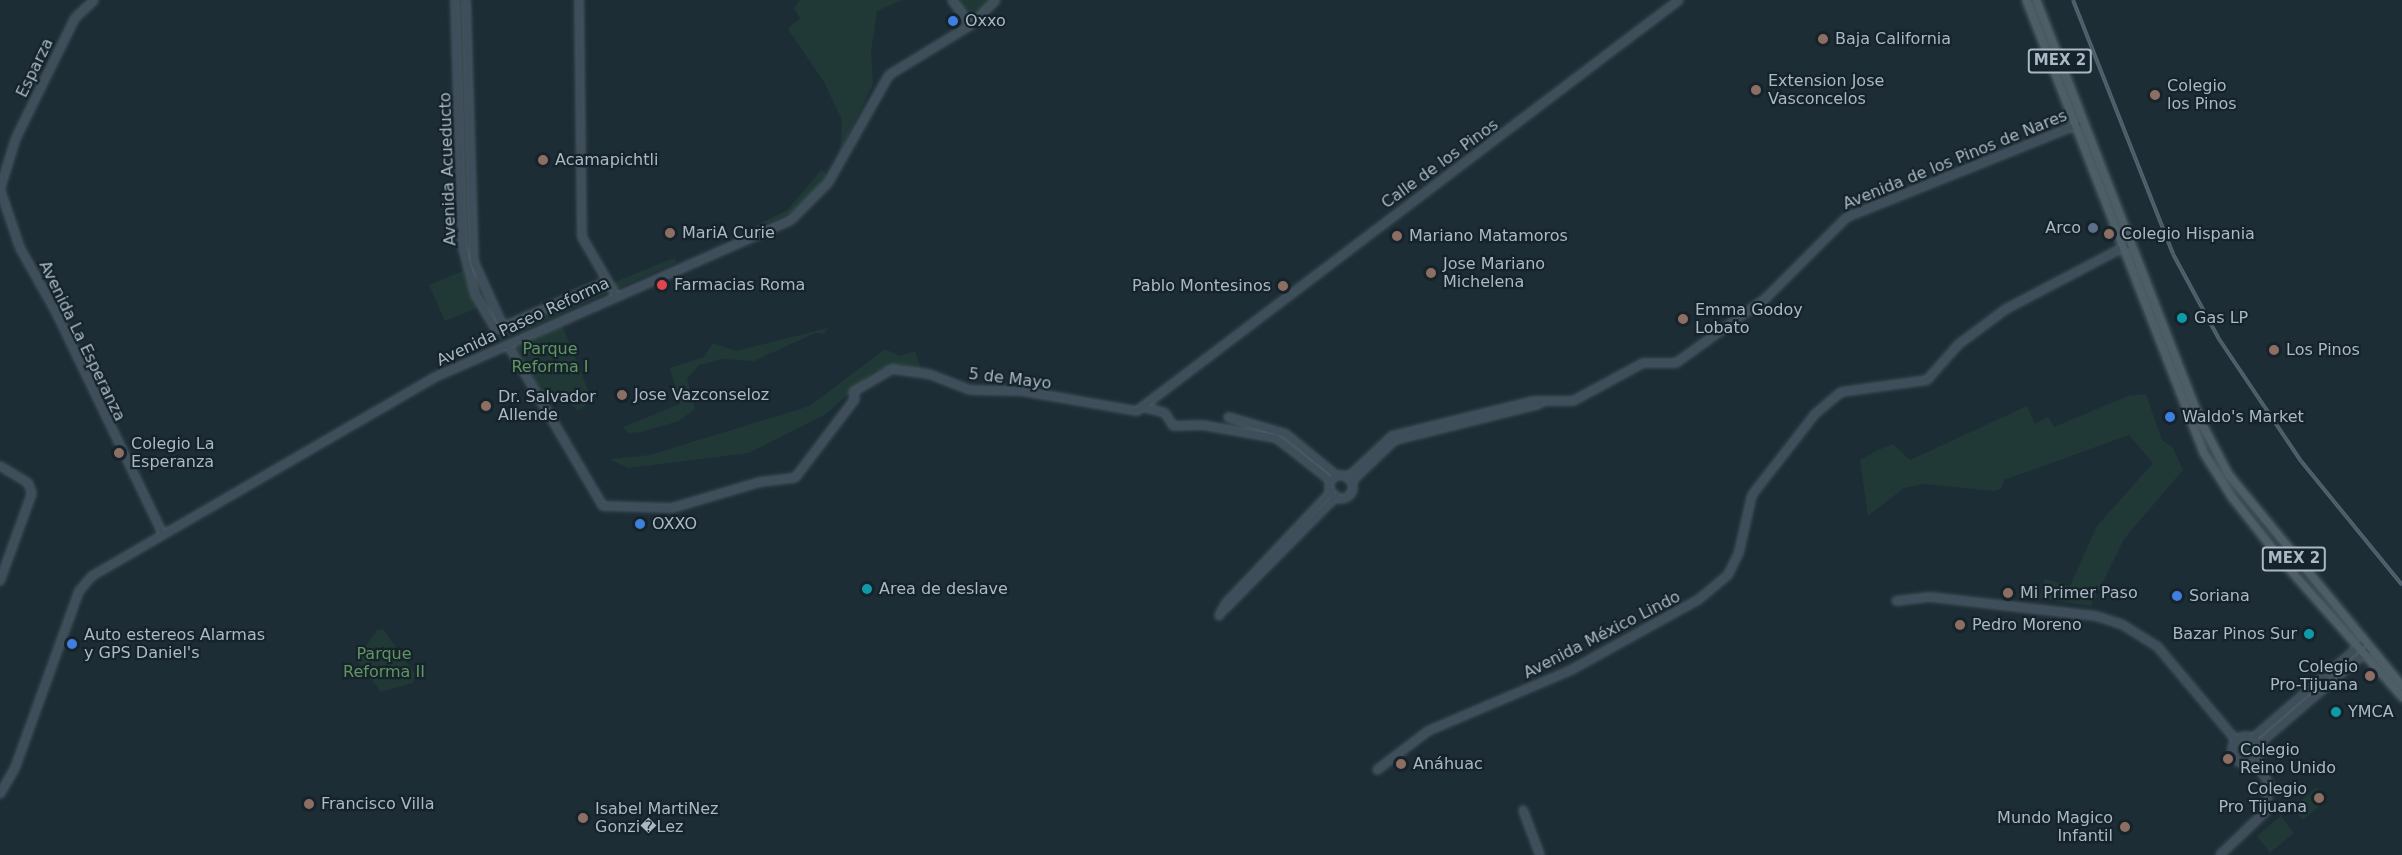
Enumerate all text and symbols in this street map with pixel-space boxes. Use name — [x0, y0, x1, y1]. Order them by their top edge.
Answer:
place label: Oxxo — [965, 11, 1006, 31]
marker: Oxxo — [946, 14, 960, 28]
place label: Baja California — [1835, 29, 1951, 49]
marker: Baja California — [1816, 32, 1830, 46]
street label: Esparza — [13, 35, 57, 101]
road number: MEX 2 — [2027, 49, 2093, 73]
place label: Extension Jose Vasconcelos — [1768, 71, 1884, 109]
place label: Colegio los Pinos — [2167, 76, 2237, 114]
marker: Extension Jose Vasconcelos — [1749, 83, 1763, 97]
marker: Colegio los Pinos — [2148, 88, 2162, 102]
street label: Avenida Acueducto — [436, 92, 460, 246]
street label: Avenida de los Pinos de Nares — [1840, 106, 2070, 214]
street label: Calle de los Pinos — [1378, 115, 1502, 213]
place label: Acamapichtli — [555, 150, 658, 170]
marker: Acamapichtli — [536, 153, 550, 167]
place label: Arco — [2045, 218, 2081, 238]
marker: Arco — [2086, 221, 2100, 235]
place label: MariA Curie — [682, 223, 775, 243]
place label: Colegio Hispania — [2121, 224, 2255, 244]
marker: MariA Curie — [663, 226, 677, 240]
place label: Mariano Matamoros — [1409, 226, 1568, 246]
marker: Colegio Hispania — [2102, 227, 2116, 241]
marker: Mariano Matamoros — [1390, 229, 1404, 243]
place label: Jose Mariano Michelena — [1443, 254, 1545, 292]
street label: Avenida La Esperanza — [35, 258, 129, 424]
marker: Jose Mariano Michelena — [1424, 266, 1438, 280]
street label: Avenida Paseo Reforma — [434, 274, 612, 370]
place label: Farmacias Roma — [674, 275, 805, 295]
place label: Pablo Montesinos — [1132, 276, 1271, 296]
marker: Farmacias Roma — [655, 278, 669, 292]
marker: Pablo Montesinos — [1276, 279, 1290, 293]
place label: Emma Godoy Lobato — [1695, 300, 1803, 338]
place label: Gas LP — [2194, 308, 2248, 328]
marker: Gas LP — [2175, 311, 2189, 325]
marker: Emma Godoy Lobato — [1676, 312, 1690, 326]
park label: Parque Reforma I — [511, 339, 589, 377]
place label: Los Pinos — [2286, 340, 2360, 360]
marker: Los Pinos — [2267, 343, 2281, 357]
street label: 5 de Mayo — [968, 364, 1052, 394]
place label: Jose Vazconseloz — [634, 385, 769, 405]
place label: Dr. Salvador Allende — [498, 387, 596, 425]
marker: Jose Vazconseloz — [615, 388, 629, 402]
marker: Dr. Salvador Allende — [479, 399, 493, 413]
place label: Waldo's Market — [2182, 407, 2304, 427]
marker: Waldo's Market — [2163, 410, 2177, 424]
place label: Colegio La Esperanza — [131, 434, 214, 472]
marker: Colegio La Esperanza — [112, 446, 126, 460]
place label: OXXO — [652, 514, 697, 534]
marker: OXXO — [633, 517, 647, 531]
road number: MEX 2 — [2261, 547, 2327, 571]
place label: Area de deslave — [879, 579, 1008, 599]
marker: Area de deslave — [860, 582, 874, 596]
place label: Mi Primer Paso — [2020, 583, 2138, 603]
marker: Mi Primer Paso — [2001, 586, 2015, 600]
place label: Soriana — [2189, 586, 2250, 606]
street label: Avenida México Lindo — [1520, 587, 1684, 683]
marker: Soriana — [2170, 589, 2184, 603]
place label: Pedro Moreno — [1972, 615, 2082, 635]
marker: Pedro Moreno — [1953, 618, 1967, 632]
place label: Bazar Pinos Sur — [2172, 624, 2297, 644]
place label: Auto estereos Alarmas y GPS Daniel's — [84, 625, 265, 663]
marker: Bazar Pinos Sur — [2302, 627, 2316, 641]
marker: Auto estereos Alarmas y GPS Daniel's — [65, 637, 79, 651]
park label: Parque Reforma II — [343, 644, 425, 682]
place label: Colegio Pro-Tijuana — [2270, 657, 2358, 695]
marker: Colegio Pro-Tijuana — [2363, 669, 2377, 683]
place label: YMCA — [2348, 702, 2394, 722]
marker: YMCA — [2329, 705, 2343, 719]
place label: Colegio Reino Unido — [2240, 740, 2336, 778]
marker: Colegio Reino Unido — [2221, 752, 2235, 766]
place label: Anáhuac — [1413, 754, 1483, 774]
marker: Anáhuac — [1394, 757, 1408, 771]
place label: Colegio Pro Tijuana — [2218, 779, 2307, 817]
marker: Colegio Pro Tijuana — [2312, 791, 2326, 805]
place label: Francisco Villa — [321, 794, 435, 814]
marker: Francisco Villa — [302, 797, 316, 811]
place label: Isabel MartiNez Gonzi�Lez — [595, 799, 719, 837]
place label: Mundo Magico Infantil — [1997, 808, 2113, 846]
marker: Isabel MartiNez Gonzi�Lez — [576, 811, 590, 825]
marker: Mundo Magico Infantil — [2118, 820, 2132, 834]

